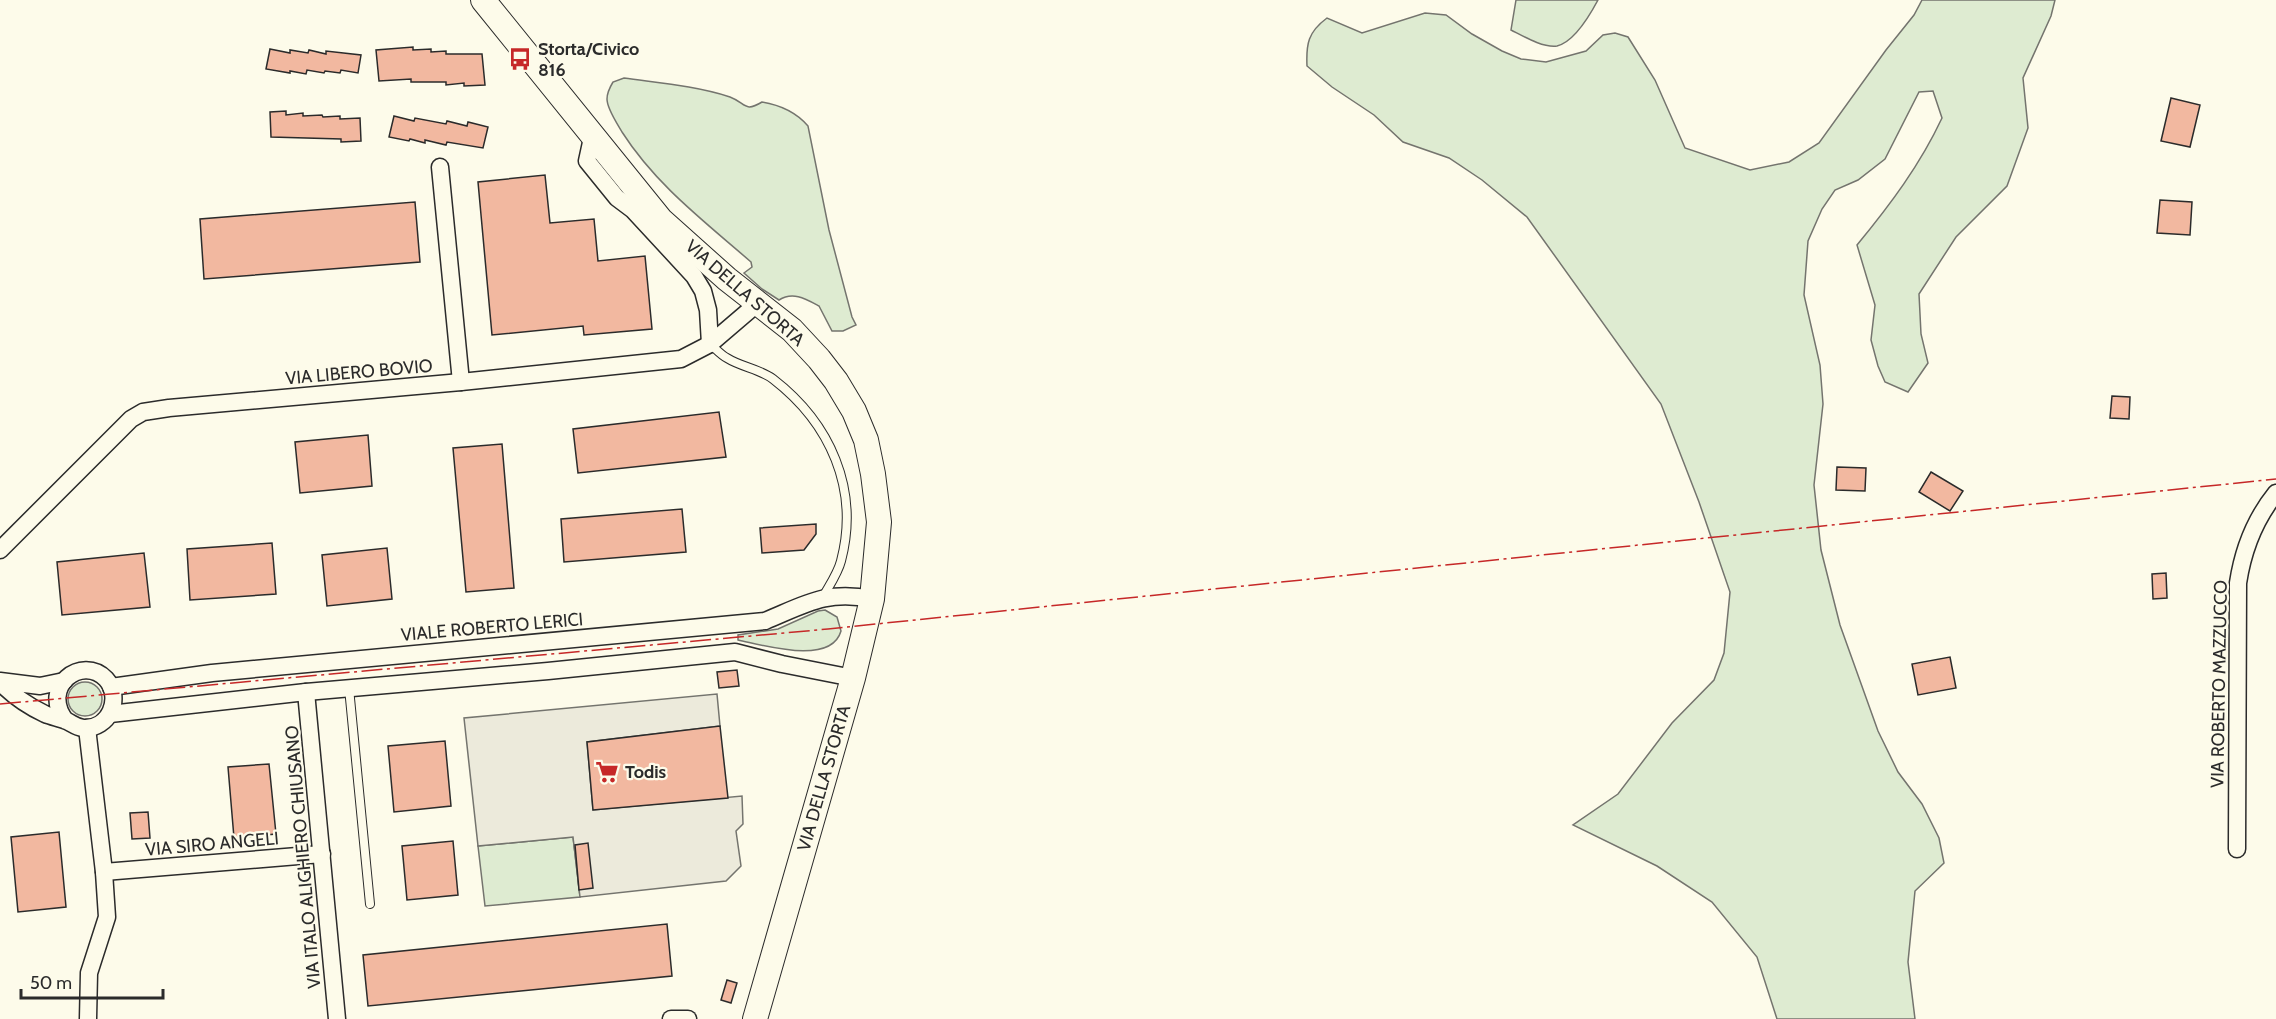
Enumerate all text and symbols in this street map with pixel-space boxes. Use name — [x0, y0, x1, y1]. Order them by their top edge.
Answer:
place label: Storta/Civico 816 — [538, 38, 639, 81]
bus stop icon: Storta/Civico 816 — [507, 46, 533, 72]
street label: VIA DELLA STORTA — [681, 235, 809, 351]
street label: VIA LIBERO BOVIO — [285, 355, 434, 389]
street label: VIA ROBERTO MAZZUCCO — [2206, 580, 2232, 788]
street label: VIALE ROBERTO LERICI — [400, 608, 584, 646]
street label: VIA DELLA STORTA — [793, 702, 855, 854]
street label: VIA ITALO ALIGHIERO CHIUSANO — [281, 724, 325, 989]
supermarket icon: Todis — [594, 759, 620, 785]
place label: Todis — [625, 761, 667, 783]
street label: VIA SIRO ANGELI — [144, 827, 280, 861]
scale bar — [21, 962, 164, 1000]
text: 50 m — [30, 972, 72, 994]

